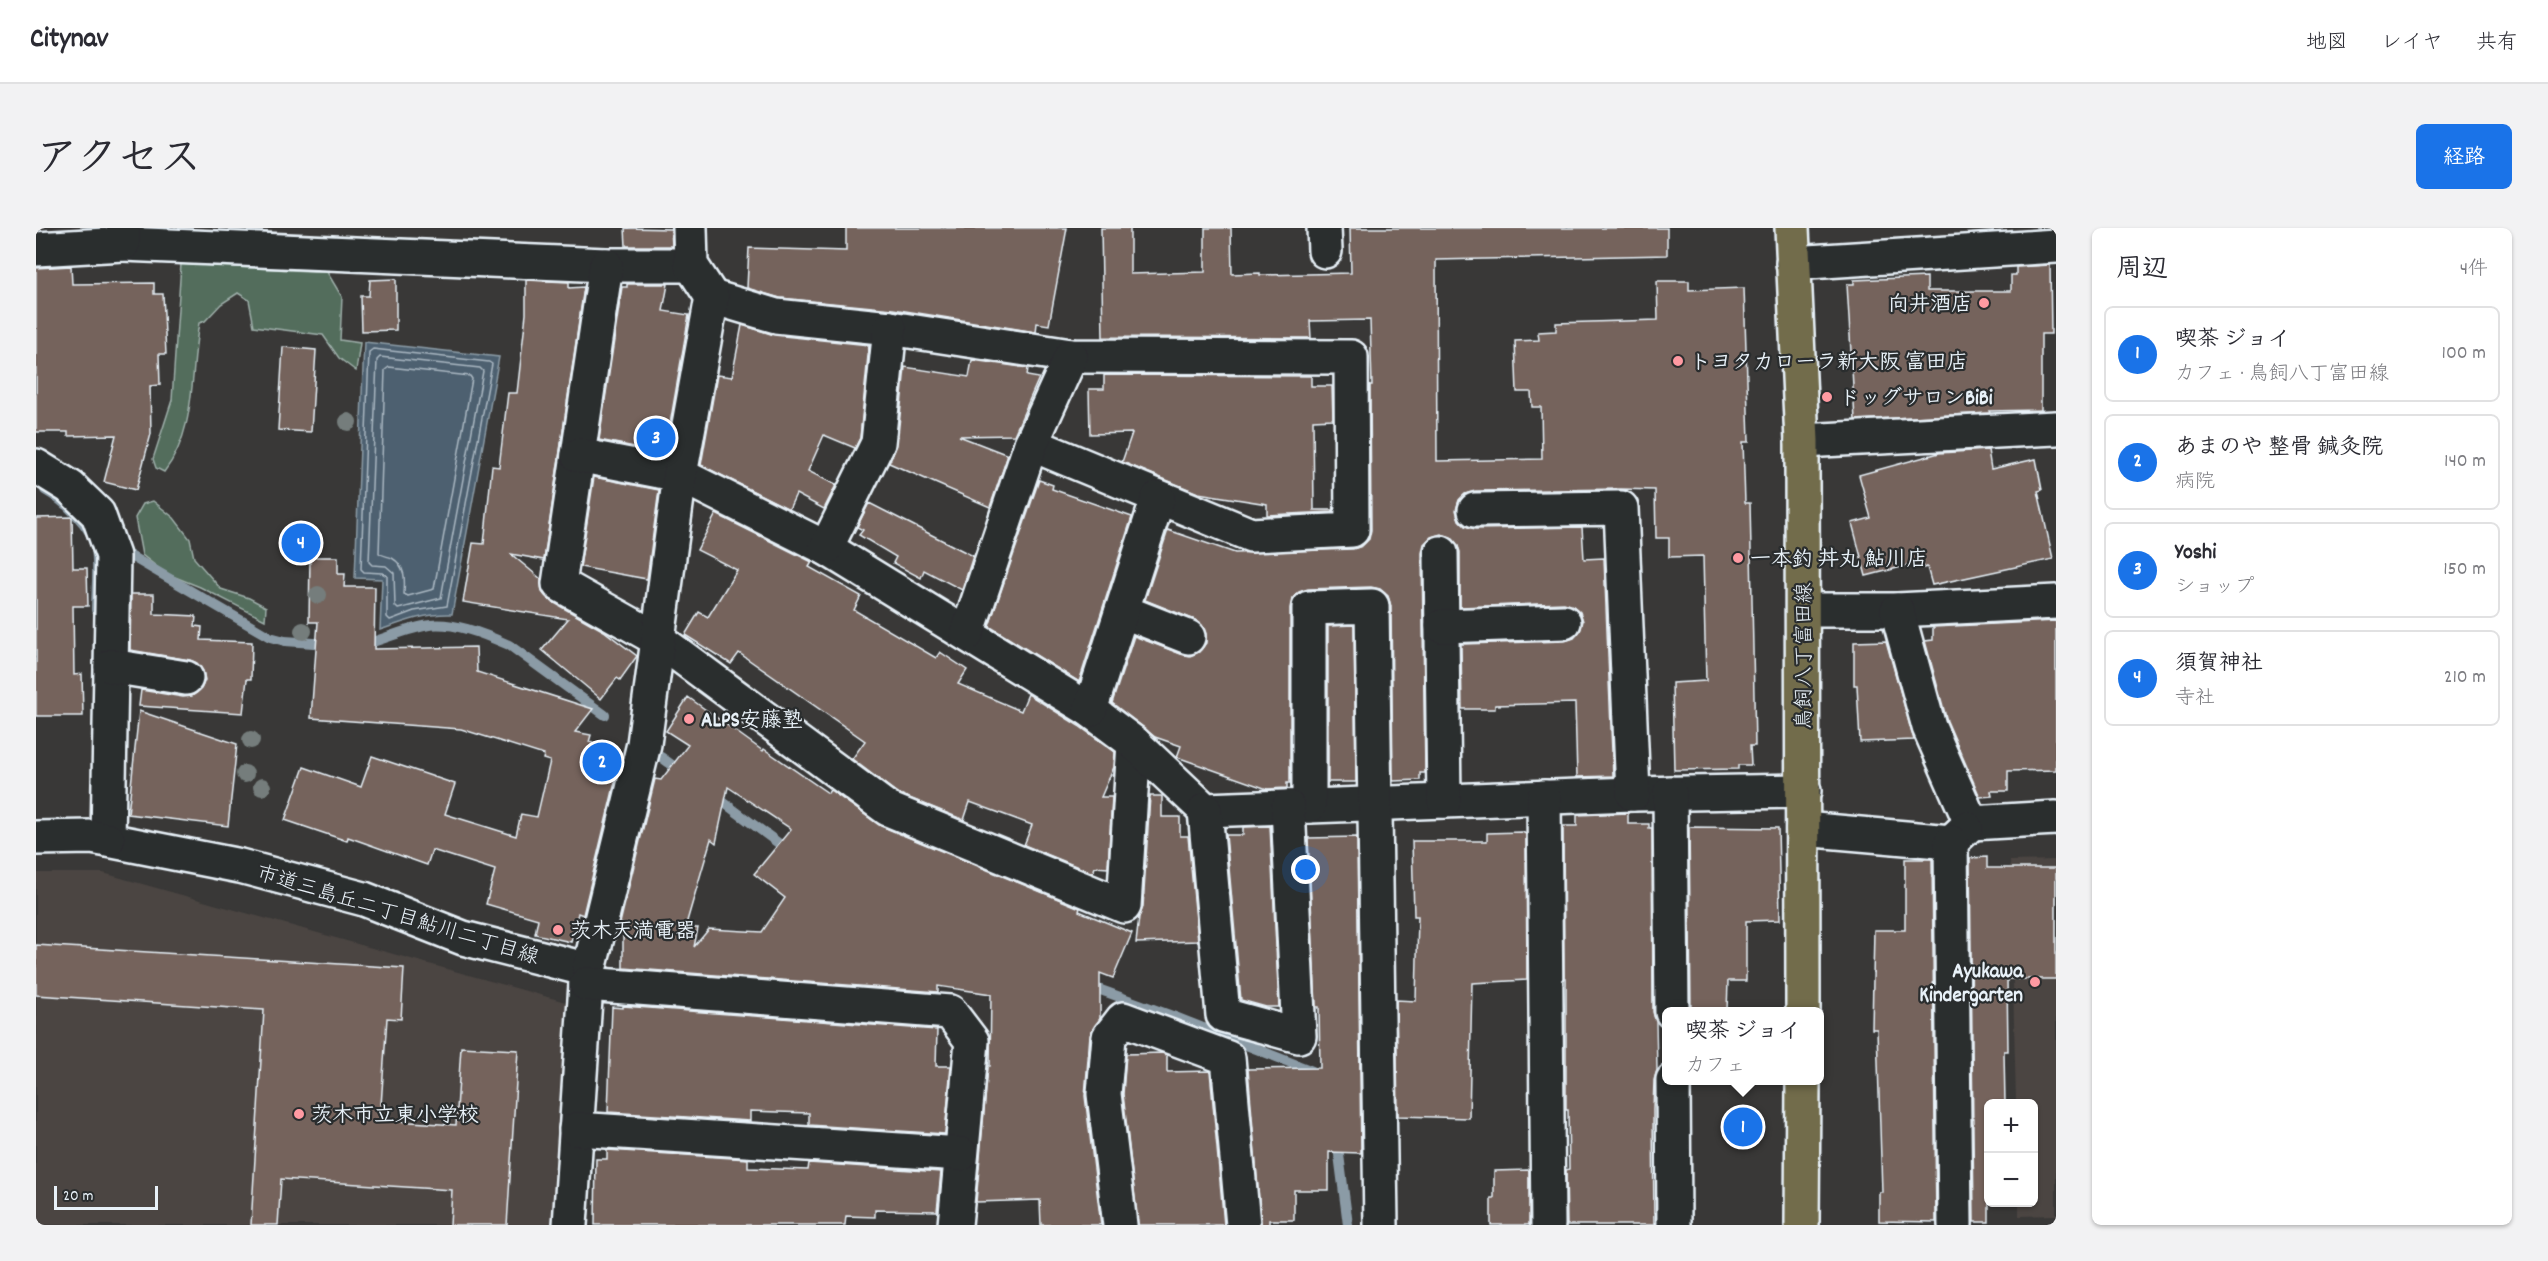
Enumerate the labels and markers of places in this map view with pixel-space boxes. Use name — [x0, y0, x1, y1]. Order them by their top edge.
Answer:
place label: 向井酒店 — [1888, 291, 1972, 321]
marker: 向井酒店 — [1977, 296, 1991, 310]
place label: トヨタカローラ新大阪 富田店 — [1690, 349, 1968, 379]
marker: トヨタカローラ新大阪 富田店 — [1671, 354, 1685, 368]
place label: ドッグサロンBiBi — [1839, 385, 1993, 415]
marker: ドッグサロンBiBi — [1820, 390, 1834, 404]
pin: 3 — [636, 416, 676, 460]
pin: 4 — [282, 520, 320, 566]
place label: 一本釣 丼丸 鮎川店 — [1750, 546, 1928, 576]
marker: 一本釣 丼丸 鮎川店 — [1731, 551, 1745, 565]
place label: ALPS安藤塾 — [701, 707, 803, 737]
marker: ALPS安藤塾 — [682, 712, 696, 726]
pin: 2 — [582, 740, 622, 784]
place label: 茨木天満電器 — [570, 918, 696, 948]
marker: 茨木天満電器 — [551, 923, 565, 937]
place label: Ayukawa Kindergarten — [1919, 958, 2024, 1012]
marker: Ayukawa Kindergarten — [2028, 975, 2042, 989]
place label: 茨木市立東小学校 — [311, 1102, 479, 1132]
pin: 1 — [1724, 1104, 1762, 1150]
marker: 茨木市立東小学校 — [292, 1107, 306, 1121]

